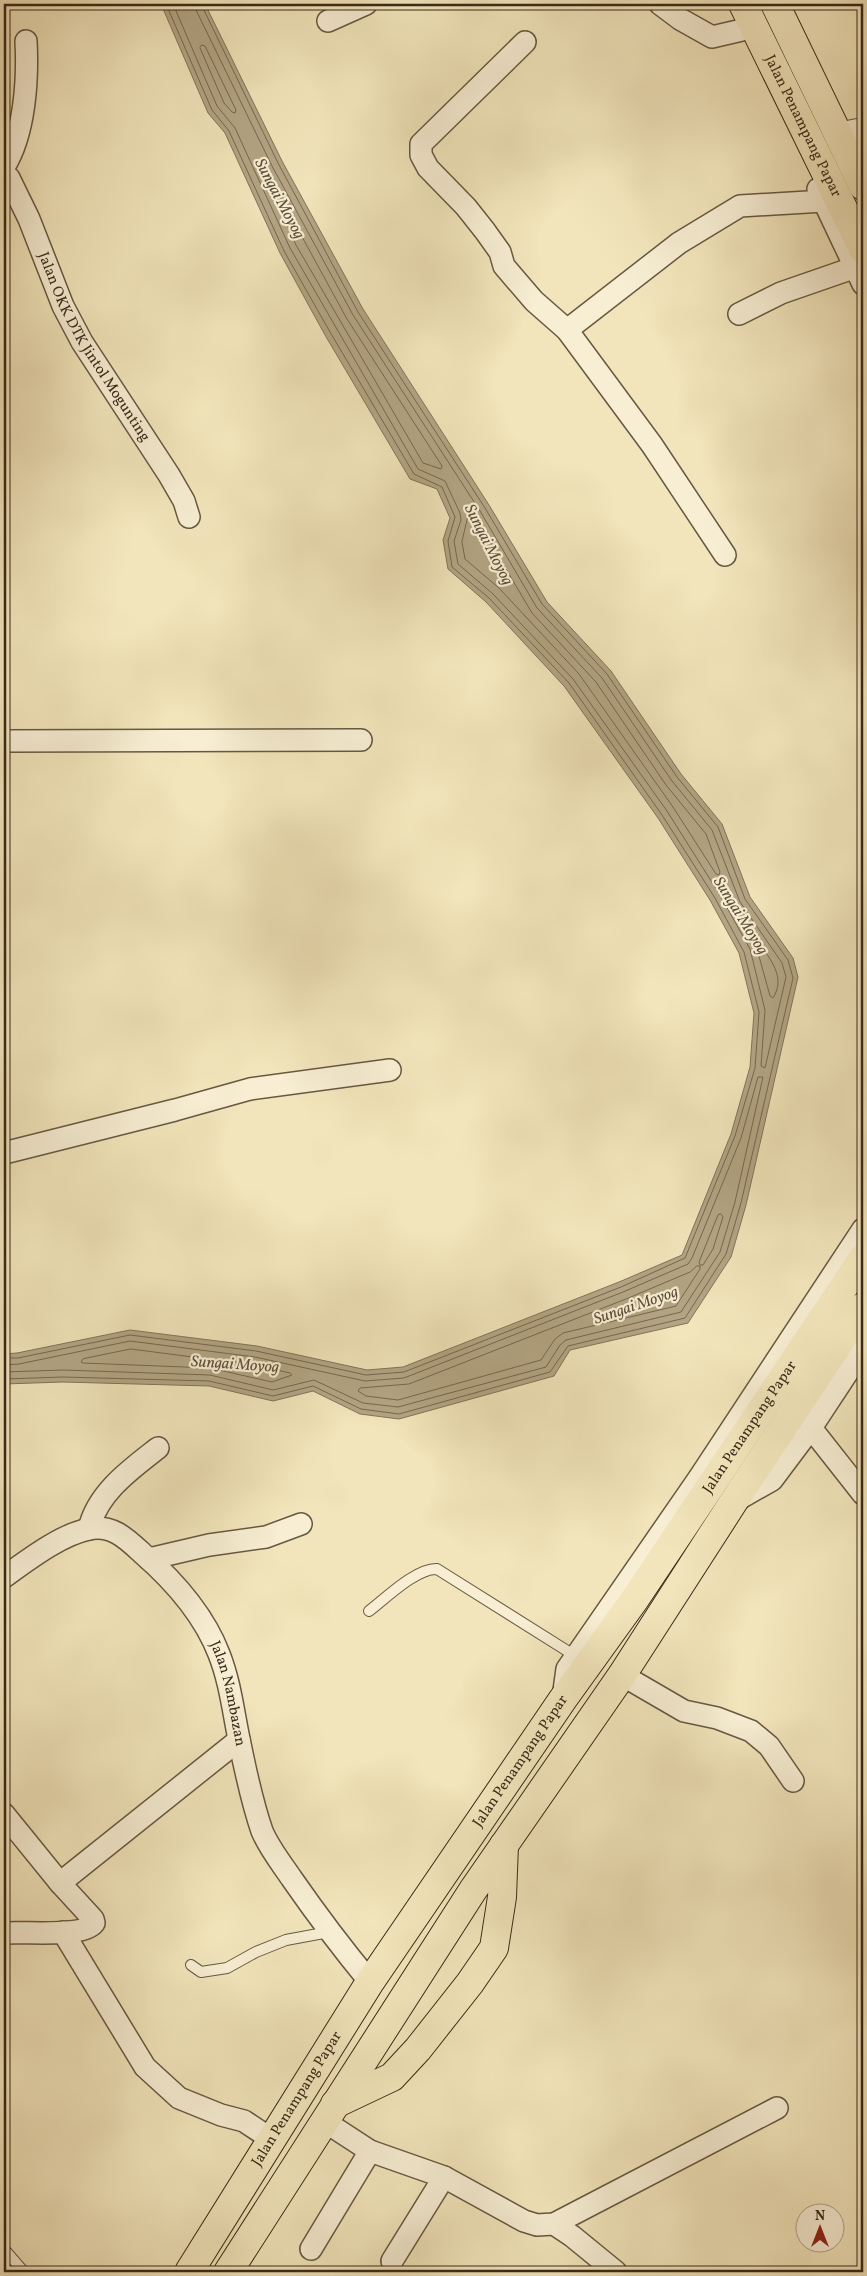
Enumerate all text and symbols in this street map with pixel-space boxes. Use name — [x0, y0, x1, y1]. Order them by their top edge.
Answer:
street label: Jalan Penampang Papar — [759, 51, 847, 201]
water label: Sungai Moyog — [249, 155, 309, 243]
street label: Jalan OKK DTK Jintol Mogunting — [32, 249, 155, 446]
water label: Sungai Moyog — [458, 501, 518, 589]
water label: Sungai Moyog — [707, 873, 773, 959]
water label: Sungai Moyog — [591, 1281, 681, 1331]
water label: Sungai Moyog — [190, 1351, 280, 1379]
street label: Jalan Penampang Papar — [698, 1357, 802, 1498]
street label: Jalan Nambazan — [204, 1637, 251, 1748]
street label: Jalan Penampang Papar — [468, 1691, 573, 1832]
street label: Jalan Penampang Papar — [247, 2027, 347, 2171]
north arrow — [794, 2204, 844, 2254]
text: N — [815, 2207, 825, 2226]

